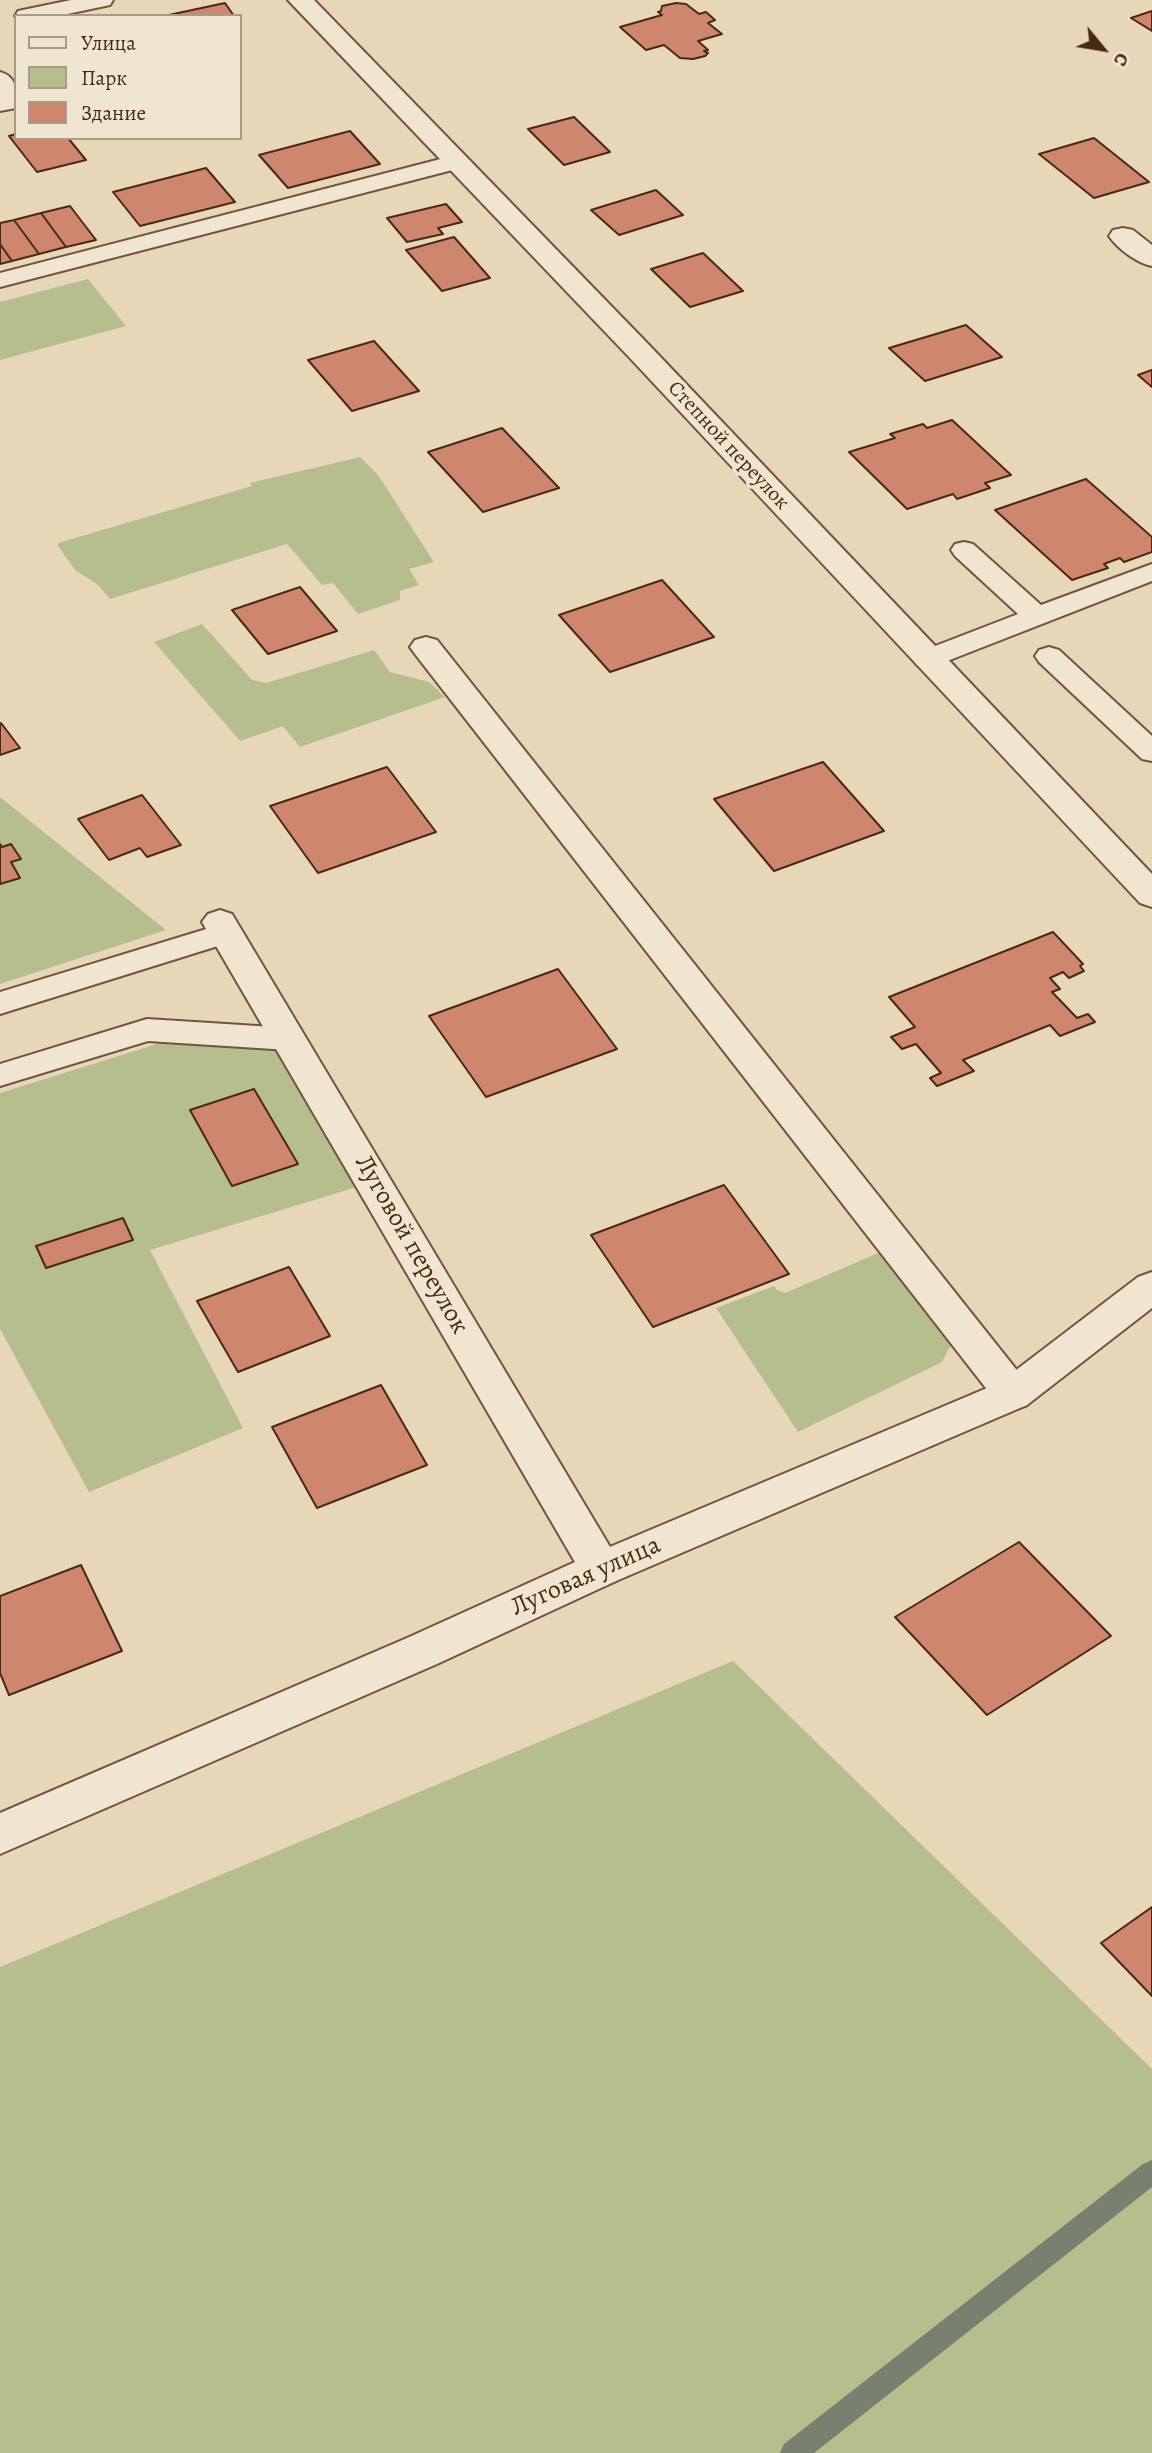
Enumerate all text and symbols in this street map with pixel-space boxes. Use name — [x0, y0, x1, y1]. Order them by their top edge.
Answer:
legend — [14, 14, 242, 140]
north arrow — [1068, 14, 1138, 84]
text: Улица — [81, 29, 136, 57]
text: С — [1107, 48, 1135, 71]
text: Парк — [81, 64, 127, 92]
text: Здание — [81, 99, 146, 127]
street label: Степной переулок — [662, 376, 794, 516]
street label: Луговой переулок — [347, 1150, 475, 1340]
street label: Луговая улица — [506, 1530, 666, 1624]

